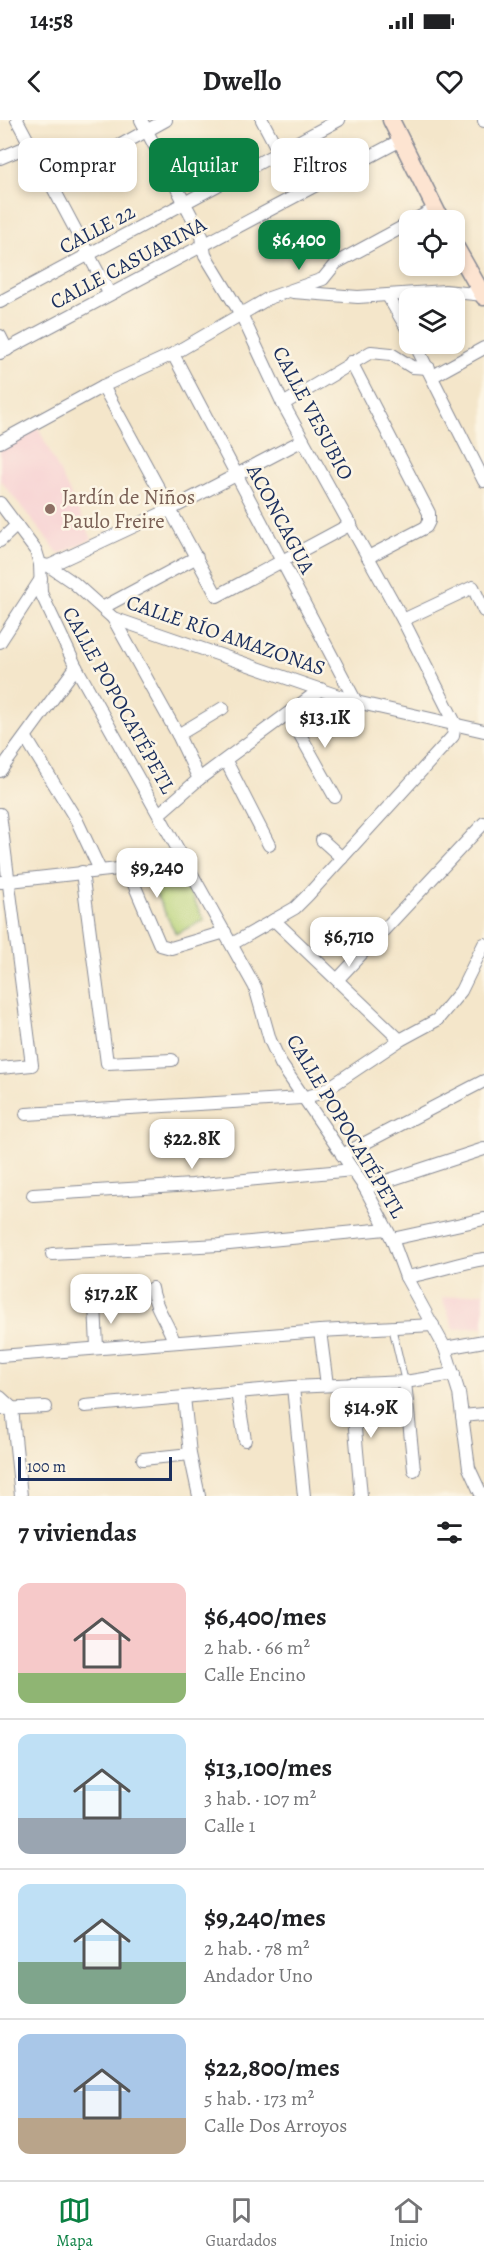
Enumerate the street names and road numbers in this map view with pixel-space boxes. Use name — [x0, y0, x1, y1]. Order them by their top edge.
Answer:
street label: CALLE 22 — [54, 197, 140, 261]
street label: CALLE CASUARINA — [45, 210, 212, 316]
street label: CALLE VESUBIO — [266, 341, 360, 485]
street label: ACONCAGUA — [240, 459, 322, 579]
street label: CALLE RÍO AMAZONAS — [123, 588, 329, 682]
street label: CALLE POPOCATÉPETL — [56, 602, 182, 799]
street label: CALLE POPOCATÉPETL — [280, 1029, 412, 1223]

